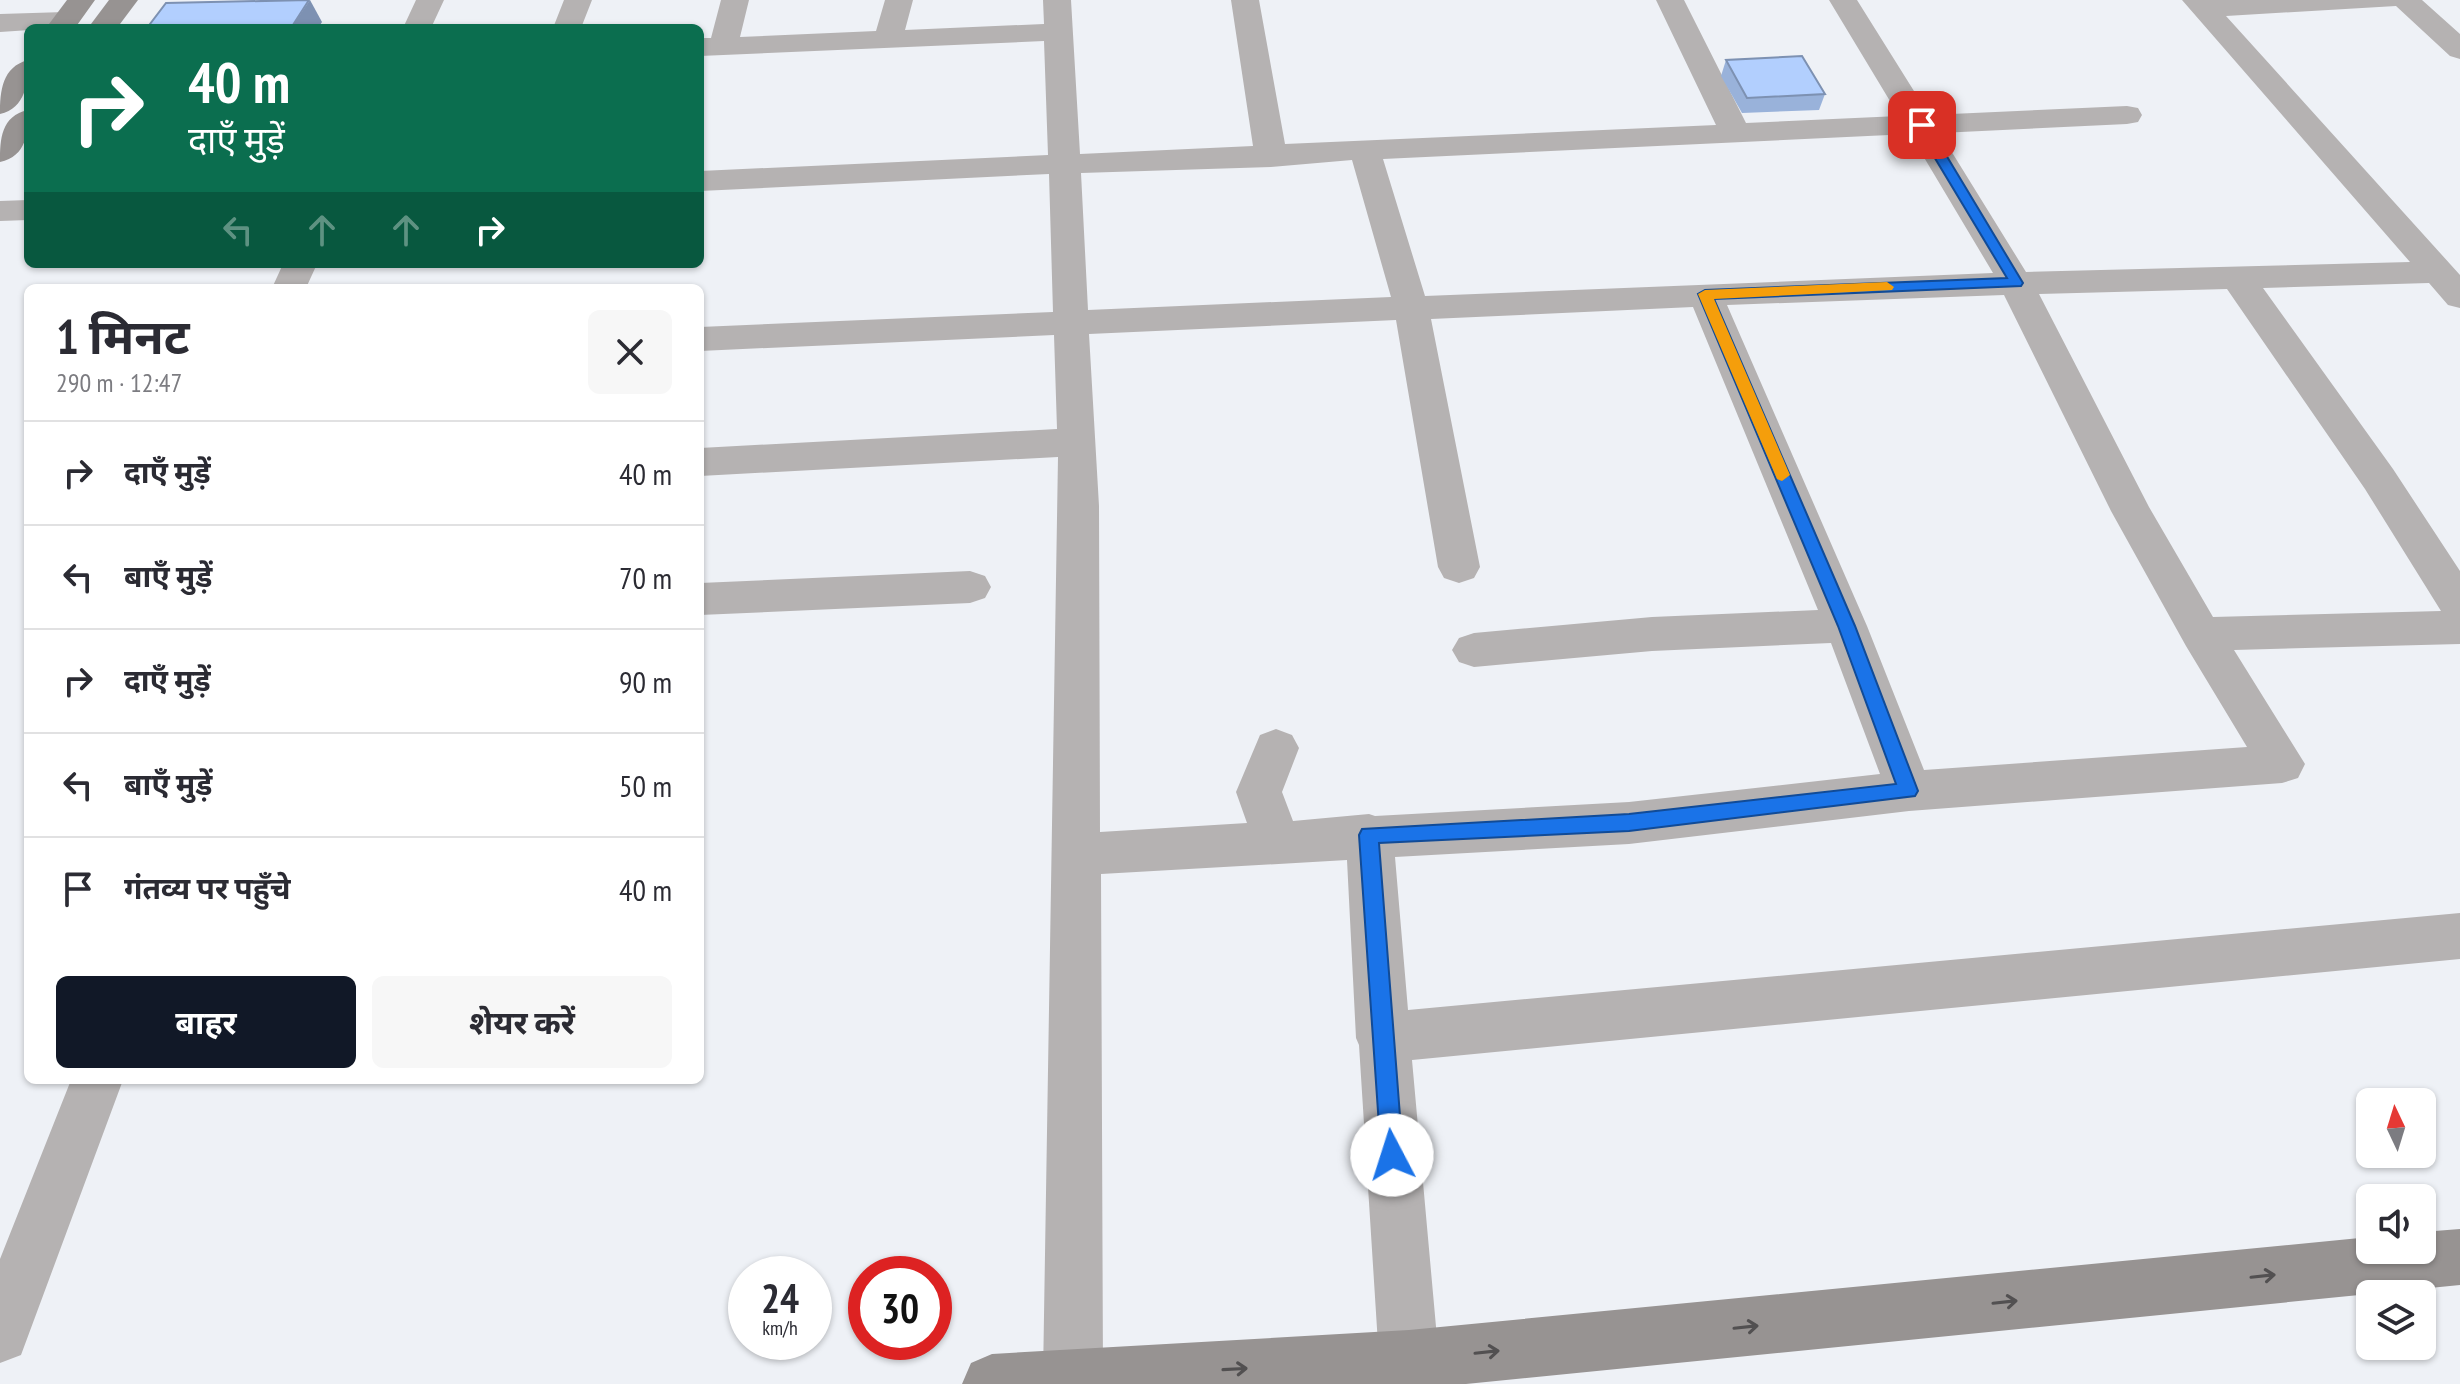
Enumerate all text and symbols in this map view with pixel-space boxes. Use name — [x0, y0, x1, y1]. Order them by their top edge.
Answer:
text: 40 m — [188, 46, 290, 118]
icon: right — [56, 56, 160, 160]
pin — [1888, 91, 1956, 159]
icon: arrive — [1900, 103, 1944, 147]
text: दाएँ मुड़ें — [188, 116, 285, 163]
icon: left — [216, 208, 260, 252]
icon: ahead — [300, 208, 344, 252]
icon: ahead — [384, 208, 428, 252]
icon: right — [468, 208, 512, 252]
text: 1 मिनट — [56, 305, 190, 367]
button: close — [588, 310, 672, 394]
text: 290 m · 12:47 — [56, 366, 182, 399]
icon: right — [56, 451, 100, 495]
text: दाएँ मुड़ें — [124, 452, 211, 491]
text: 40 m — [619, 454, 672, 493]
icon: left — [56, 555, 100, 599]
text: बाएँ मुड़ें — [124, 556, 212, 595]
text: 70 m — [619, 558, 672, 597]
icon: right — [56, 659, 100, 703]
text: दाएँ मुड़ें — [124, 660, 211, 699]
text: 90 m — [619, 662, 672, 701]
icon: left — [56, 763, 100, 807]
text: बाएँ मुड़ें — [124, 764, 212, 803]
text: 50 m — [619, 766, 672, 805]
icon: arrive — [56, 867, 100, 911]
text: गंतव्य पर पहुँचे — [124, 868, 291, 907]
text: 40 m — [619, 870, 672, 909]
button: बाहर — [56, 976, 356, 1068]
button: शेयर करें — [372, 976, 672, 1068]
north arrow — [2356, 1088, 2436, 1168]
map controls — [2356, 1088, 2436, 1360]
position arrow — [1350, 1113, 1434, 1197]
button: sound — [2356, 1184, 2436, 1264]
speed limit sign: 30 — [848, 1256, 952, 1360]
one-way arrow — [2249, 1269, 2276, 1284]
text: 24 — [761, 1272, 799, 1324]
button: layers — [2356, 1280, 2436, 1360]
one-way arrow — [1991, 1294, 2017, 1309]
text: km/h — [762, 1315, 798, 1341]
one-way arrow — [1732, 1319, 1759, 1334]
one-way arrow — [1473, 1345, 1500, 1360]
one-way arrow — [1221, 1361, 1248, 1376]

